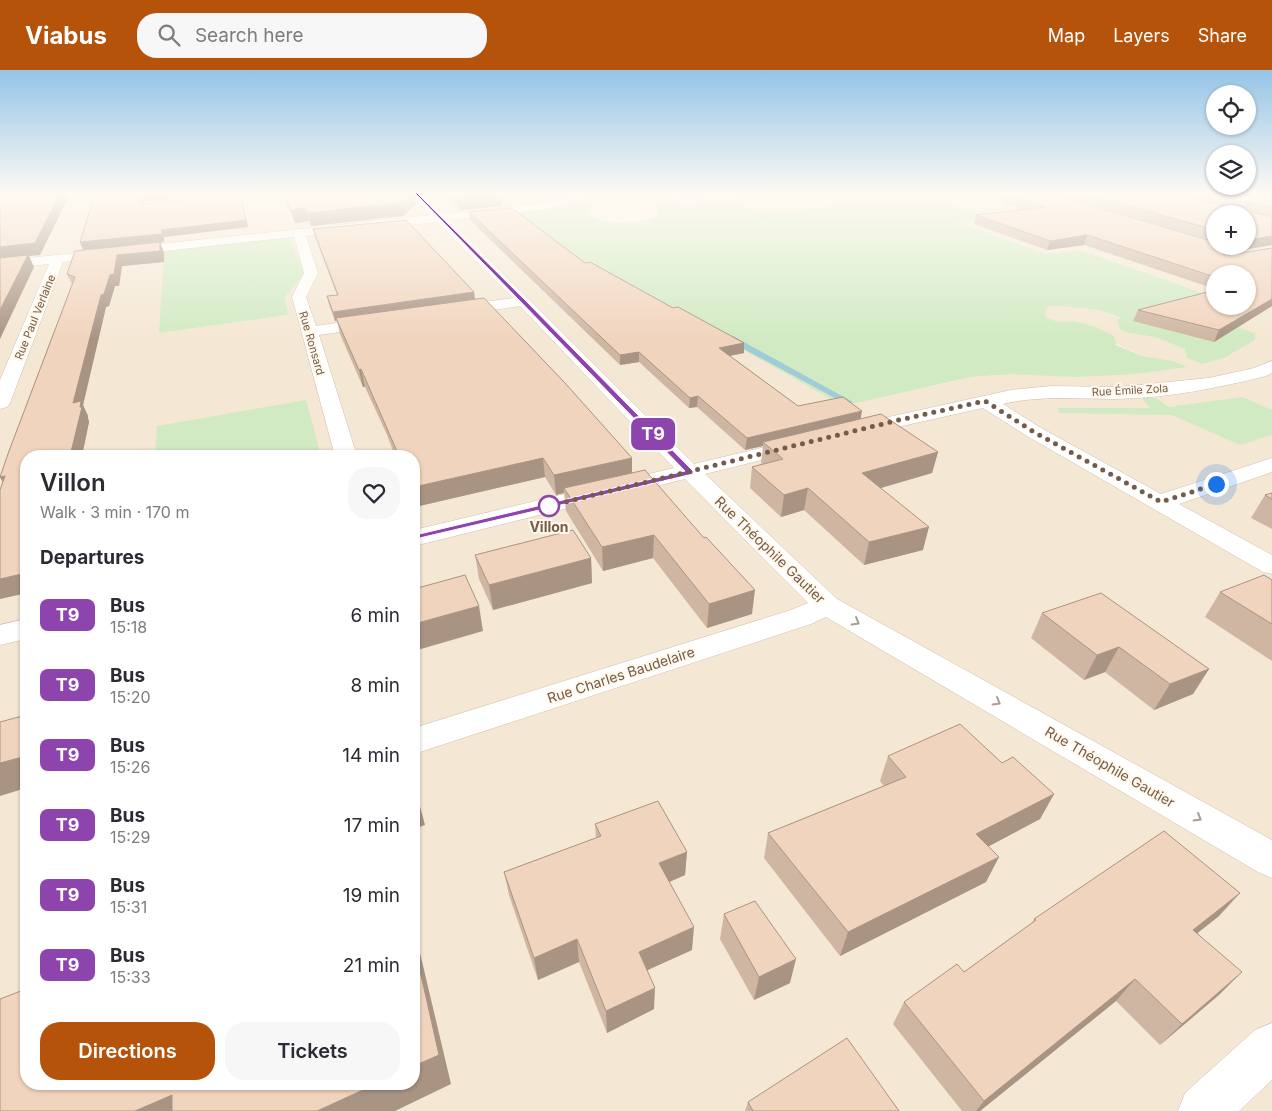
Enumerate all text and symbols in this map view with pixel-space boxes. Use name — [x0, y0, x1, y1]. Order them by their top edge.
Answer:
search box — [137, 13, 487, 58]
text: Viabus — [25, 21, 107, 50]
icon: search — [155, 21, 183, 49]
text: Search here — [195, 24, 304, 47]
text: Map — [1048, 25, 1085, 46]
text: Layers — [1113, 25, 1170, 46]
text: Share — [1198, 25, 1247, 46]
map controls — [1206, 85, 1256, 315]
button: locate — [1206, 85, 1256, 135]
button: layers — [1206, 145, 1256, 195]
button: + — [1206, 205, 1256, 255]
button: − — [1206, 265, 1256, 315]
street label: Rue Paul Verlaine — [12, 272, 58, 362]
street label: Rue Ronsard — [296, 309, 328, 377]
street label: Rue Émile Zola — [1091, 381, 1169, 399]
line badge: T9 — [630, 418, 676, 450]
text: T9 — [641, 423, 665, 444]
button: heart — [348, 467, 400, 519]
text: Villon — [40, 468, 106, 497]
your location — [1204, 472, 1229, 497]
street label: Rue Théophile Gautier — [712, 492, 829, 607]
marker: Villon — [538, 495, 560, 517]
text: Walk · 3 min · 170 m — [40, 502, 189, 522]
place label: Villon — [529, 518, 569, 535]
text: Departures — [40, 546, 144, 569]
text: Bus — [110, 594, 145, 617]
text: T9 — [56, 604, 79, 625]
text: 6 min — [350, 604, 400, 627]
one-way arrow — [850, 615, 859, 625]
text: 15:18 — [110, 617, 147, 637]
street label: Rue Charles Baudelaire — [545, 643, 697, 706]
text: Bus — [110, 664, 145, 687]
text: T9 — [56, 674, 79, 695]
text: 8 min — [350, 674, 400, 697]
text: 15:20 — [110, 687, 151, 707]
one-way arrow — [991, 696, 1000, 706]
street label: Rue Théophile Gautier — [1042, 722, 1178, 811]
text: Bus — [110, 734, 145, 757]
text: T9 — [56, 744, 79, 765]
text: 14 min — [342, 744, 400, 767]
text: 15:26 — [110, 757, 151, 777]
text: Bus — [110, 804, 145, 827]
one-way arrow — [1193, 812, 1202, 822]
text: T9 — [56, 814, 79, 835]
text: 17 min — [344, 814, 400, 837]
text: 15:29 — [110, 827, 151, 847]
text: Bus — [110, 874, 145, 897]
text: T9 — [56, 884, 79, 905]
text: 19 min — [343, 884, 400, 907]
text: 15:31 — [110, 897, 147, 917]
text: Bus — [110, 944, 145, 967]
text: T9 — [56, 954, 79, 975]
text: 21 min — [343, 954, 400, 977]
text: 15:33 — [110, 967, 151, 987]
button: Directions — [40, 1022, 215, 1080]
button: Tickets — [225, 1022, 400, 1080]

